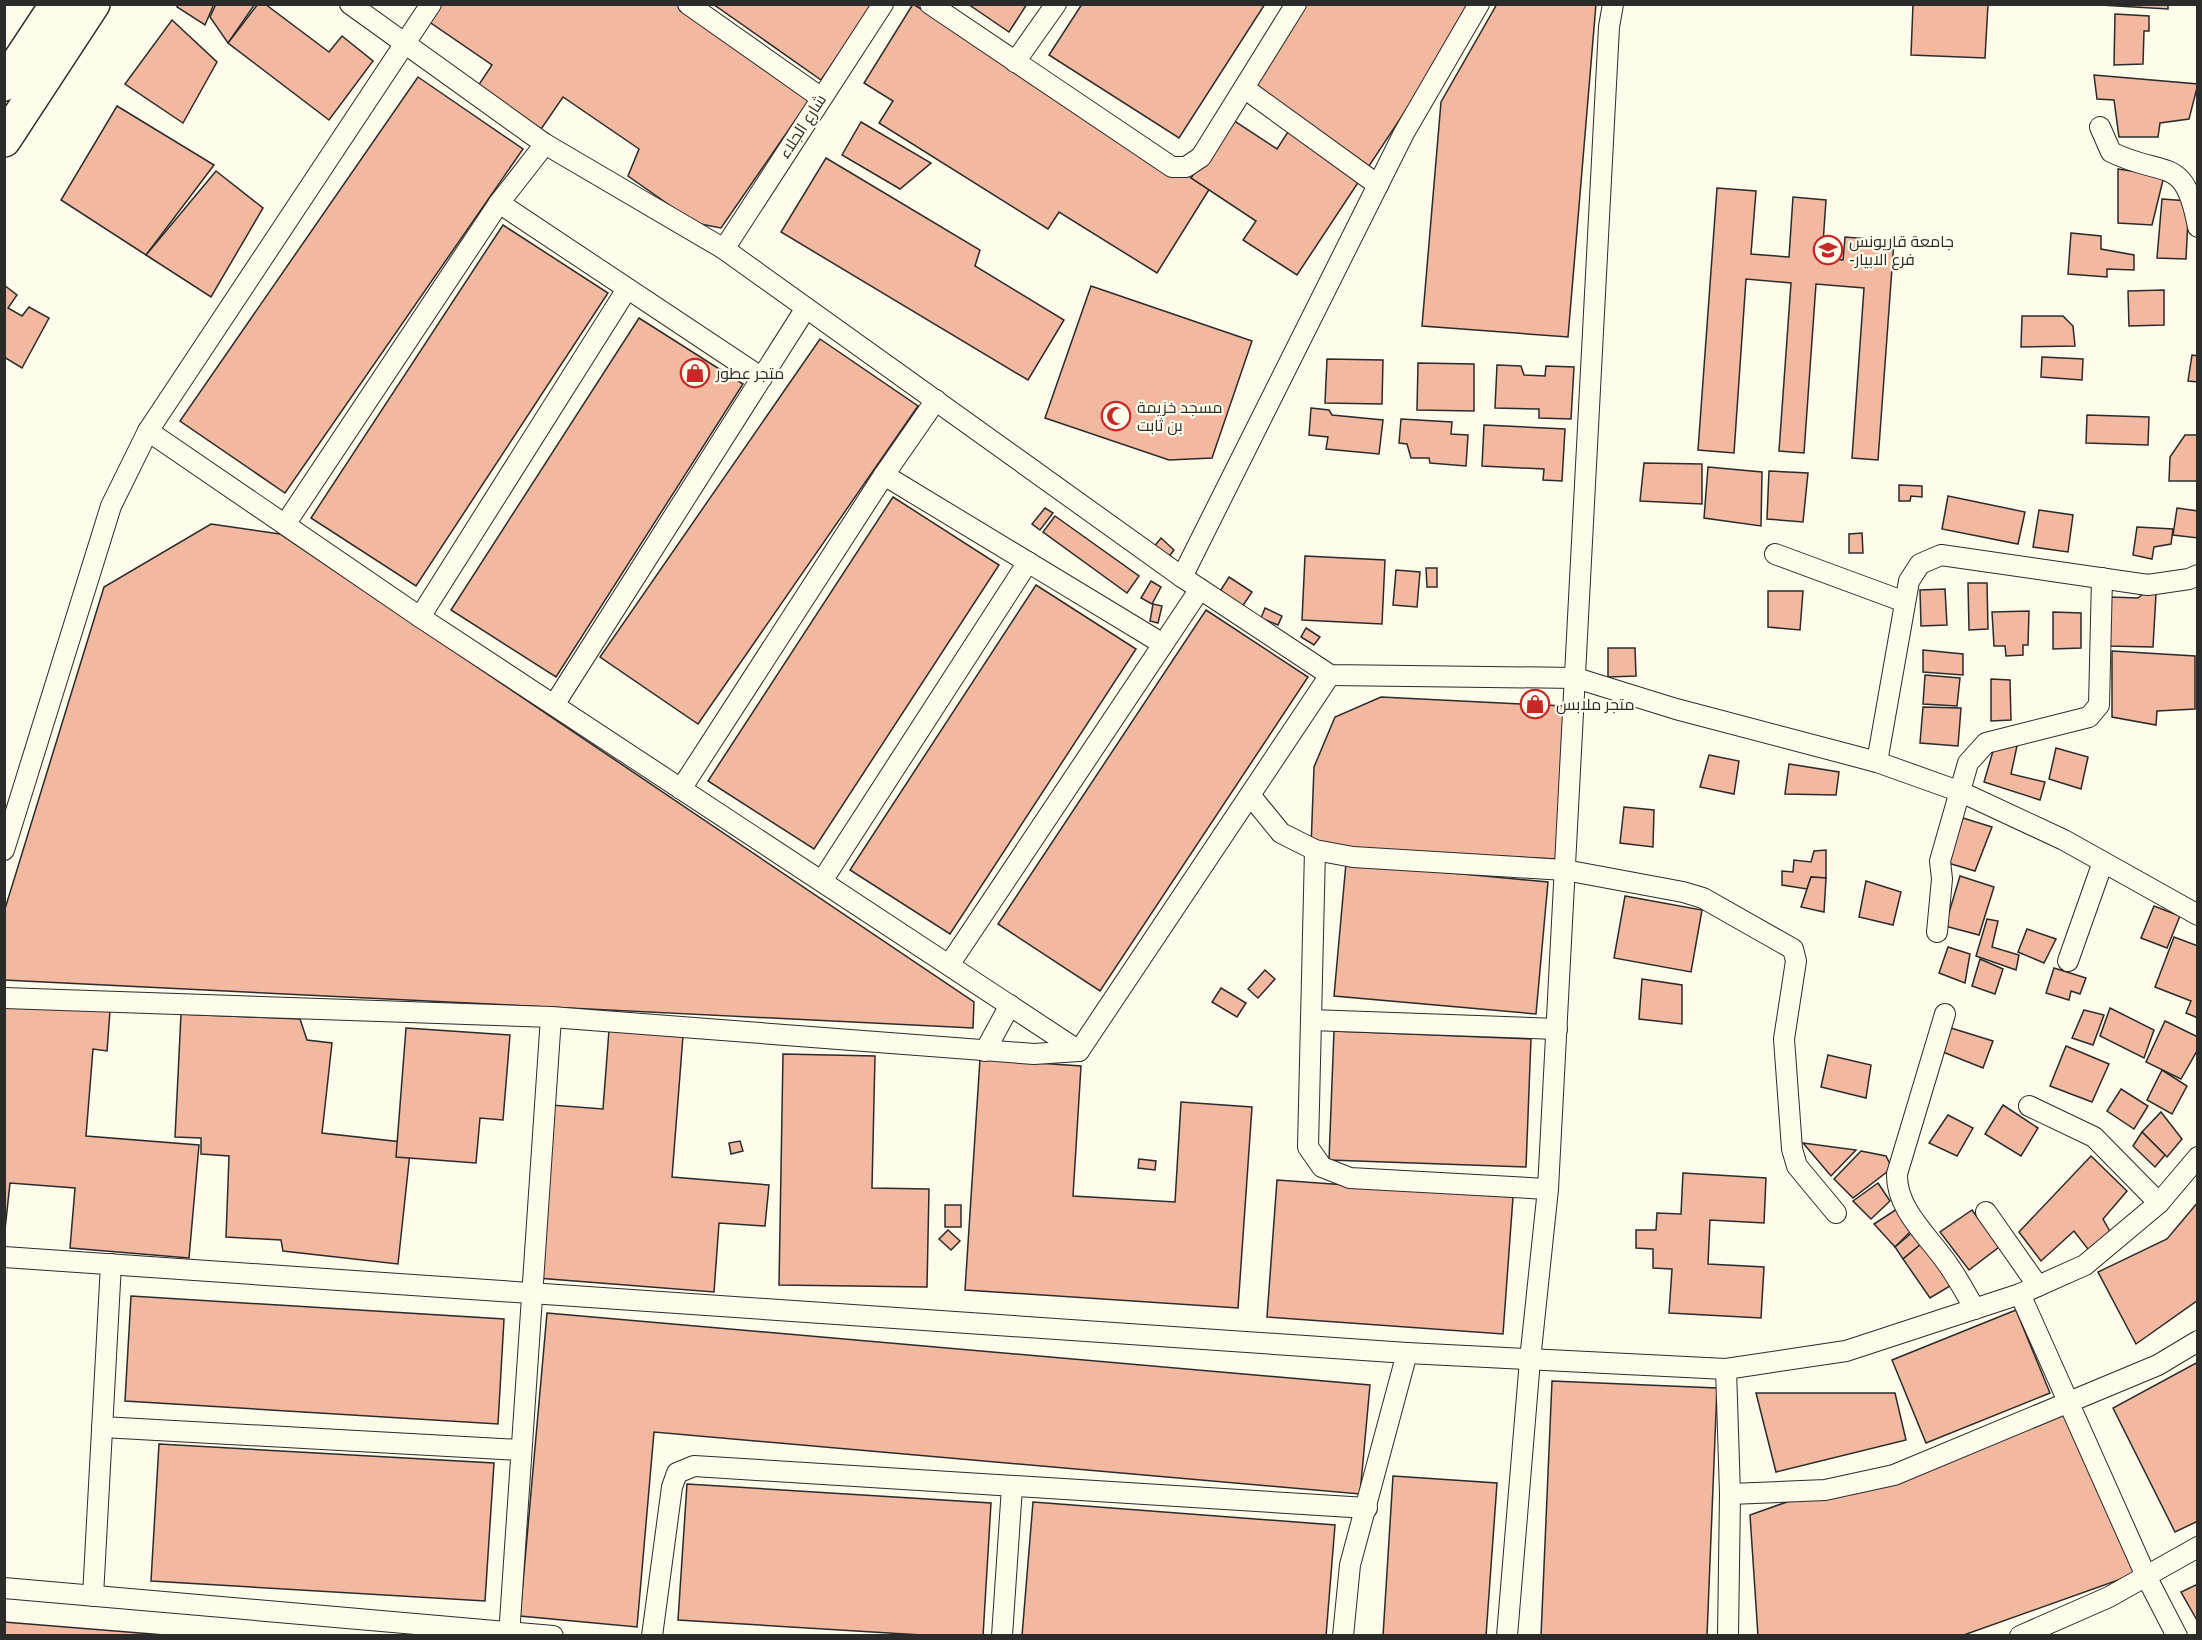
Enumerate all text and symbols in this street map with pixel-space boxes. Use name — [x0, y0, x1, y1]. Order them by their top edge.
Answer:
street label: شارع الجلاء — [775, 91, 832, 163]
place label: جامعة قاريونس -فرع الابيار — [1849, 232, 1954, 271]
school or university icon: جامعة قاريونس -فرع الابيار — [1812, 234, 1844, 266]
shop icon: متجر عطور — [679, 357, 711, 389]
place label: متجر عطور — [715, 364, 784, 383]
place label: مسجد خزيمة بن ثابت — [1137, 398, 1222, 436]
mosque icon: مسجد خزيمة بن ثابت — [1100, 400, 1132, 432]
shop icon: متجر ملابس — [1519, 688, 1551, 720]
place label: متجر ملابس — [1556, 695, 1635, 715]

